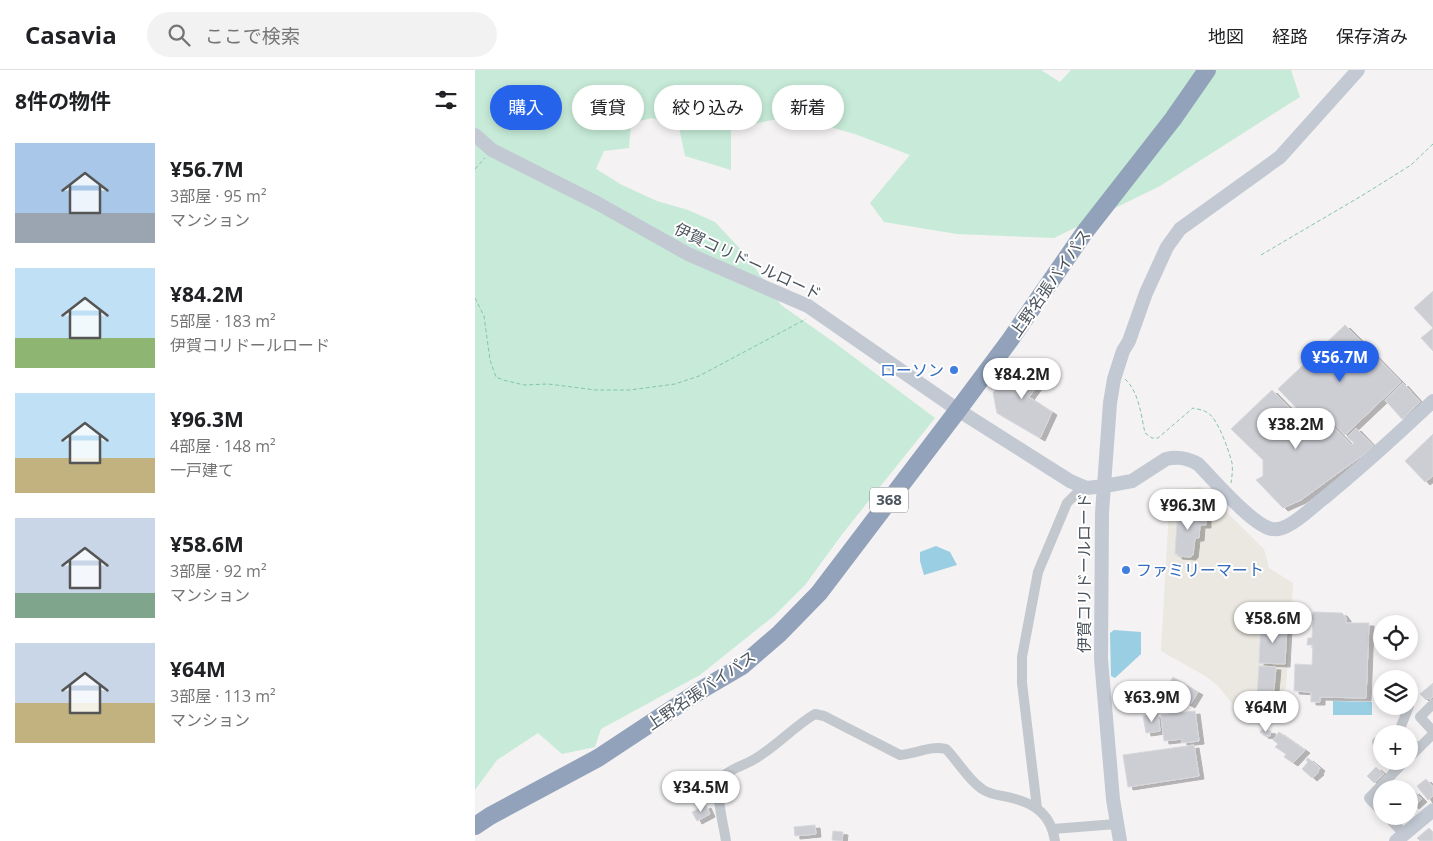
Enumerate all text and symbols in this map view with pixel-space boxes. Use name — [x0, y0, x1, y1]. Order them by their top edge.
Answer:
search box — [147, 12, 497, 57]
text: Casavia — [25, 18, 117, 51]
icon: search — [165, 21, 193, 49]
text: ここで検索 — [205, 23, 300, 49]
text: 地図 — [1208, 24, 1244, 48]
text: 経路 — [1272, 24, 1308, 48]
text: 保存済み — [1336, 24, 1408, 48]
chip: 購入 — [490, 85, 562, 130]
chip: 賃貸 — [572, 85, 644, 130]
chip: 絞り込み — [654, 85, 762, 130]
chip: 新着 — [772, 85, 844, 130]
icon: filters — [432, 86, 460, 114]
text: 8件の物件 — [15, 87, 111, 115]
text: ¥56.7M — [170, 155, 244, 183]
icon: home — [55, 163, 115, 223]
text: 3部屋 · 95 m² — [170, 185, 267, 207]
text: マンション — [170, 209, 250, 231]
street label: 伊賀コリドールロード — [671, 217, 825, 305]
street label: 上野名張バイパス — [1004, 224, 1096, 342]
text: ¥84.2M — [170, 280, 244, 308]
icon: home — [55, 288, 115, 348]
text: 5部屋 · 183 m² — [170, 310, 276, 332]
text: 伊賀コリドールロード — [170, 334, 330, 356]
pin: ¥56.7M — [1299, 340, 1381, 383]
text: ¥56.7M — [1312, 346, 1368, 368]
pin: ¥84.2M — [981, 358, 1063, 400]
place label: ローソン — [880, 359, 944, 381]
text: ¥84.2M — [994, 363, 1050, 385]
marker: ローソン — [948, 364, 960, 376]
text: ¥96.3M — [170, 405, 244, 433]
pin: ¥38.2M — [1255, 408, 1337, 450]
icon: home — [55, 413, 115, 473]
text: ¥38.2M — [1268, 413, 1324, 435]
text: 4部屋 · 148 m² — [170, 435, 276, 457]
text: 一戸建て — [170, 459, 234, 481]
road number: 368 — [870, 488, 908, 512]
pin: ¥96.3M — [1147, 488, 1229, 531]
street label: 伊賀コリドールロード — [1073, 493, 1095, 653]
text: ¥96.3M — [1160, 494, 1216, 516]
text: ¥58.6M — [170, 530, 244, 558]
icon: home — [55, 538, 115, 598]
place label: ファミリーマート — [1136, 559, 1264, 581]
text: 3部屋 · 92 m² — [170, 560, 267, 582]
marker: ファミリーマート — [1120, 564, 1132, 576]
text: マンション — [170, 584, 250, 606]
pin: ¥58.6M — [1232, 602, 1314, 644]
text: ¥58.6M — [1245, 607, 1301, 629]
map controls — [1373, 615, 1418, 825]
button: locate — [1373, 615, 1418, 660]
street label: 上野名張バイパス — [642, 645, 760, 735]
text: ¥64M — [170, 655, 226, 683]
icon: home — [55, 663, 115, 723]
button: layers — [1373, 670, 1418, 715]
pin: ¥63.9M — [1111, 680, 1193, 723]
text: 3部屋 · 113 m² — [170, 685, 276, 707]
text: ¥63.9M — [1124, 686, 1180, 708]
pin: ¥64M — [1236, 690, 1296, 733]
text: ¥64M — [1245, 696, 1287, 718]
text: マンション — [170, 709, 250, 731]
button: + — [1373, 725, 1418, 770]
pin: ¥34.5M — [660, 770, 742, 813]
text: ¥34.5M — [673, 776, 729, 798]
button: − — [1373, 780, 1418, 825]

